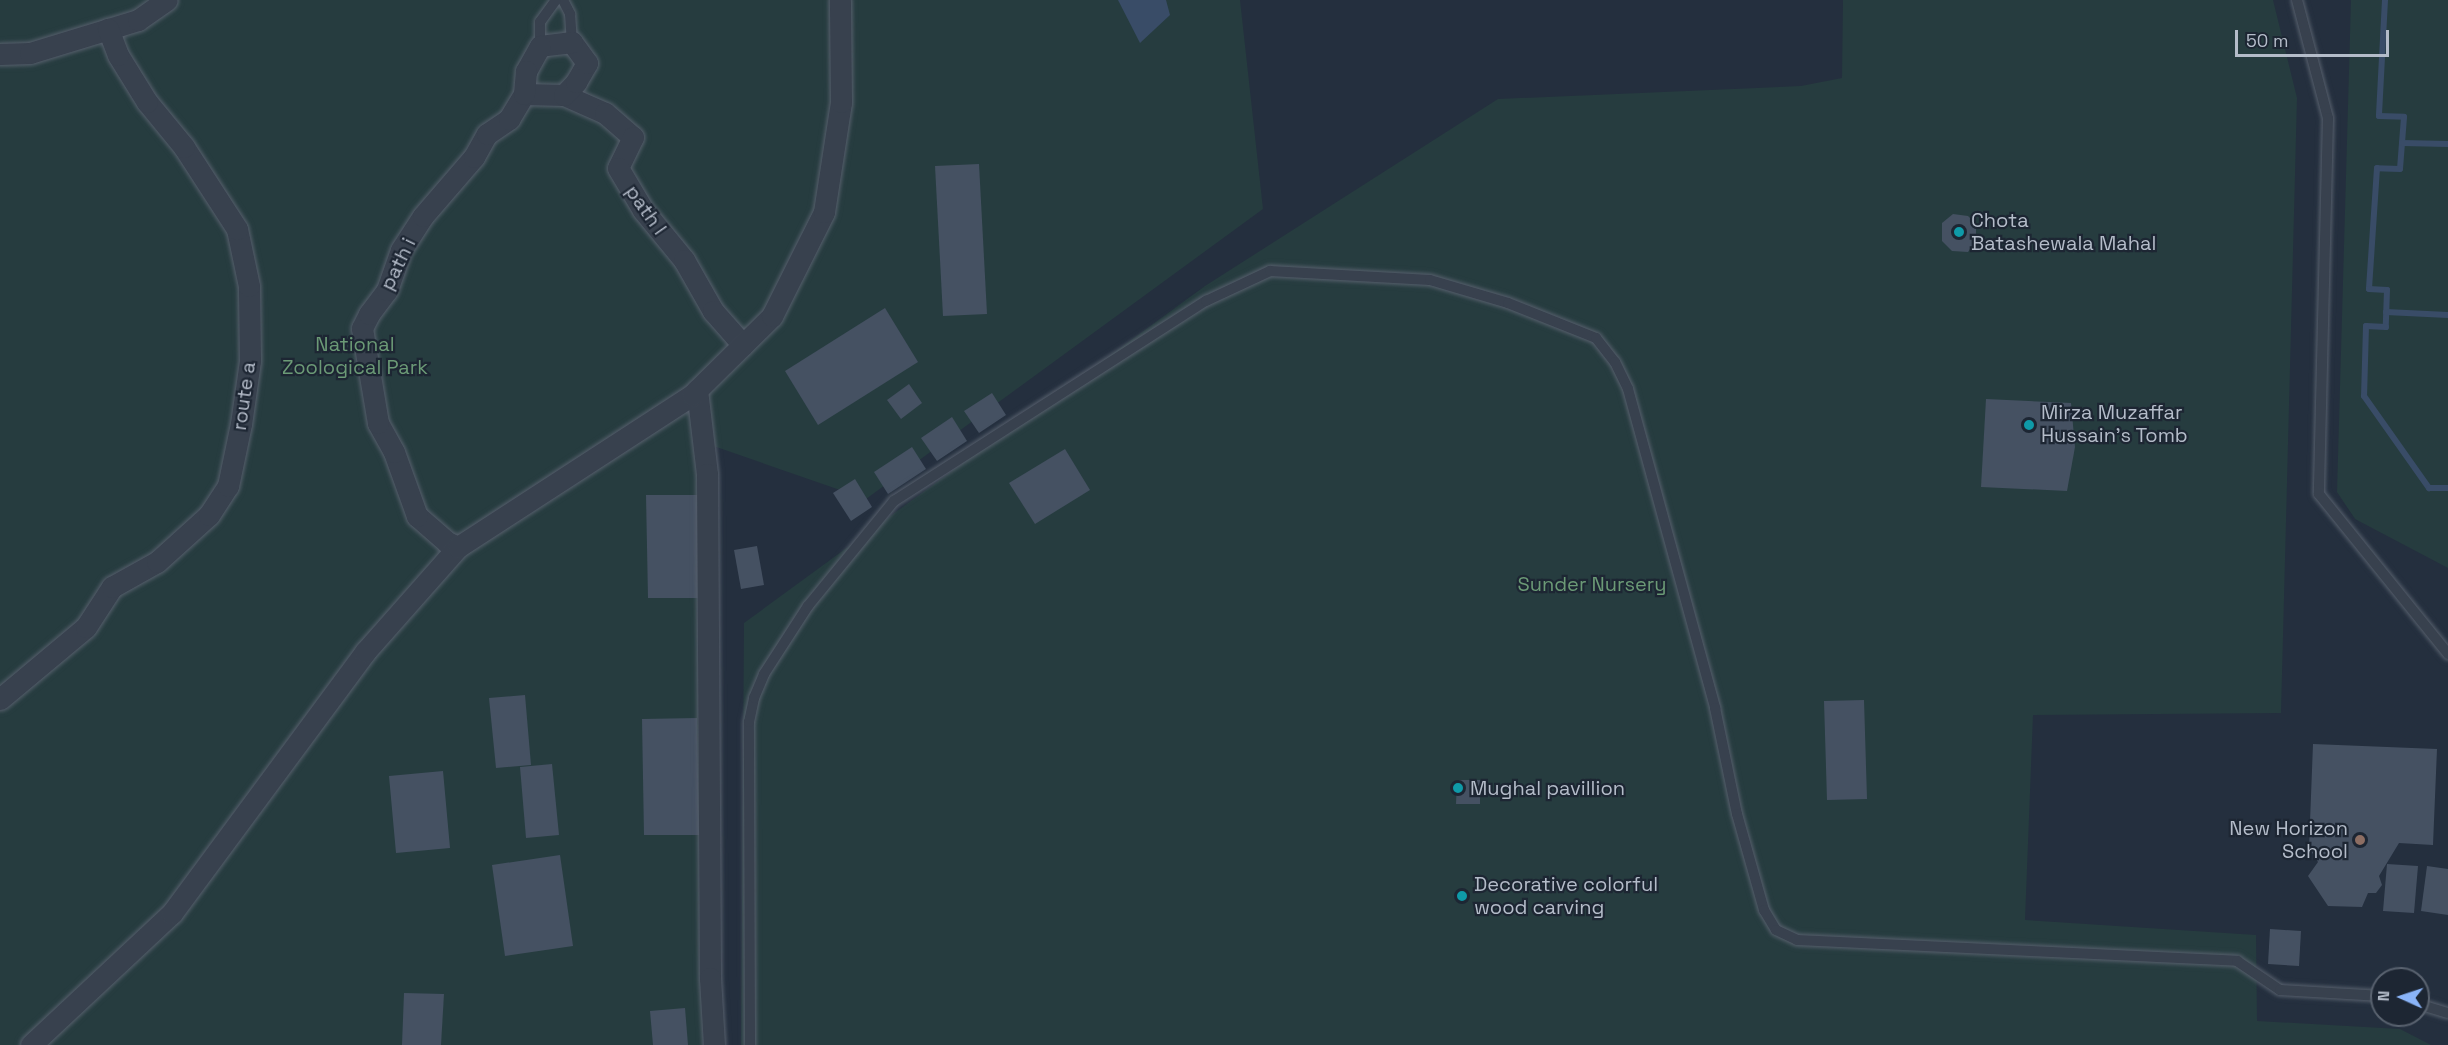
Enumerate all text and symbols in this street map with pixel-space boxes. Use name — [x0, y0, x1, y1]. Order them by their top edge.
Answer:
scale bar — [2238, 18, 2392, 56]
text: 50 m — [2246, 29, 2288, 52]
street label: path l — [620, 180, 672, 240]
place label: Chota Batashewala Mahal — [1971, 208, 2156, 255]
marker: Chota Batashewala Mahal — [1952, 225, 1966, 239]
street label: path i — [375, 234, 421, 294]
park label: National Zoological Park — [282, 332, 428, 379]
street label: route a — [227, 360, 261, 432]
place label: Mirza Muzaffar Hussain’s Tomb — [2041, 401, 2188, 448]
marker: Mirza Muzaffar Hussain’s Tomb — [2022, 418, 2036, 432]
park label: Sunder Nursery — [1517, 572, 1667, 596]
place label: Mughal pavillion — [1470, 776, 1625, 800]
marker: Mughal pavillion — [1451, 781, 1465, 795]
place label: New Horizon School — [2229, 816, 2348, 863]
marker: New Horizon School — [2353, 833, 2367, 847]
place label: Decorative colorful wood carving — [1474, 873, 1658, 920]
marker: Decorative colorful wood carving — [1455, 889, 1469, 903]
north arrow — [2370, 967, 2430, 1027]
text: N — [2373, 990, 2394, 1002]

